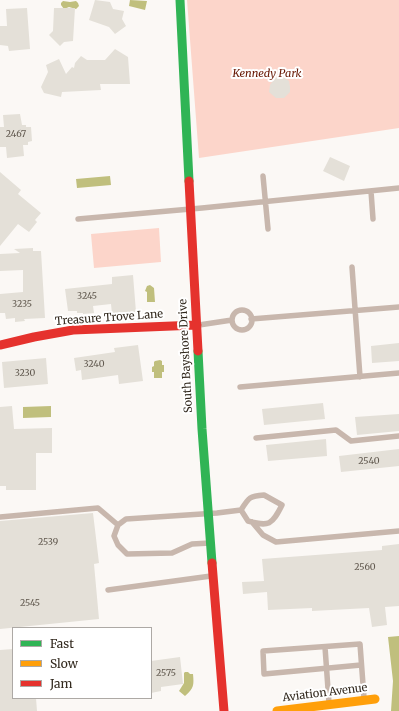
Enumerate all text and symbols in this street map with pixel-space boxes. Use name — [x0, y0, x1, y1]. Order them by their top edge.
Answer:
park label: Kennedy Park — [232, 67, 302, 81]
house number: 2467 — [6, 129, 26, 139]
house number: 3245 — [77, 291, 97, 301]
house number: 3235 — [12, 299, 32, 309]
street label: South Bayshore Drive — [176, 299, 196, 413]
street label: Treasure Trove Lane — [54, 308, 164, 328]
house number: 3240 — [83, 359, 105, 369]
house number: 3230 — [15, 368, 35, 378]
house number: 2540 — [358, 456, 380, 466]
house number: 2539 — [38, 537, 58, 547]
house number: 2560 — [354, 562, 376, 572]
house number: 2545 — [20, 598, 40, 608]
legend — [12, 627, 152, 699]
text: Fast — [50, 636, 74, 651]
text: Slow — [50, 656, 78, 671]
house number: 2575 — [156, 668, 176, 678]
text: Jam — [50, 676, 72, 691]
street label: Aviation Avenue — [282, 681, 368, 705]

